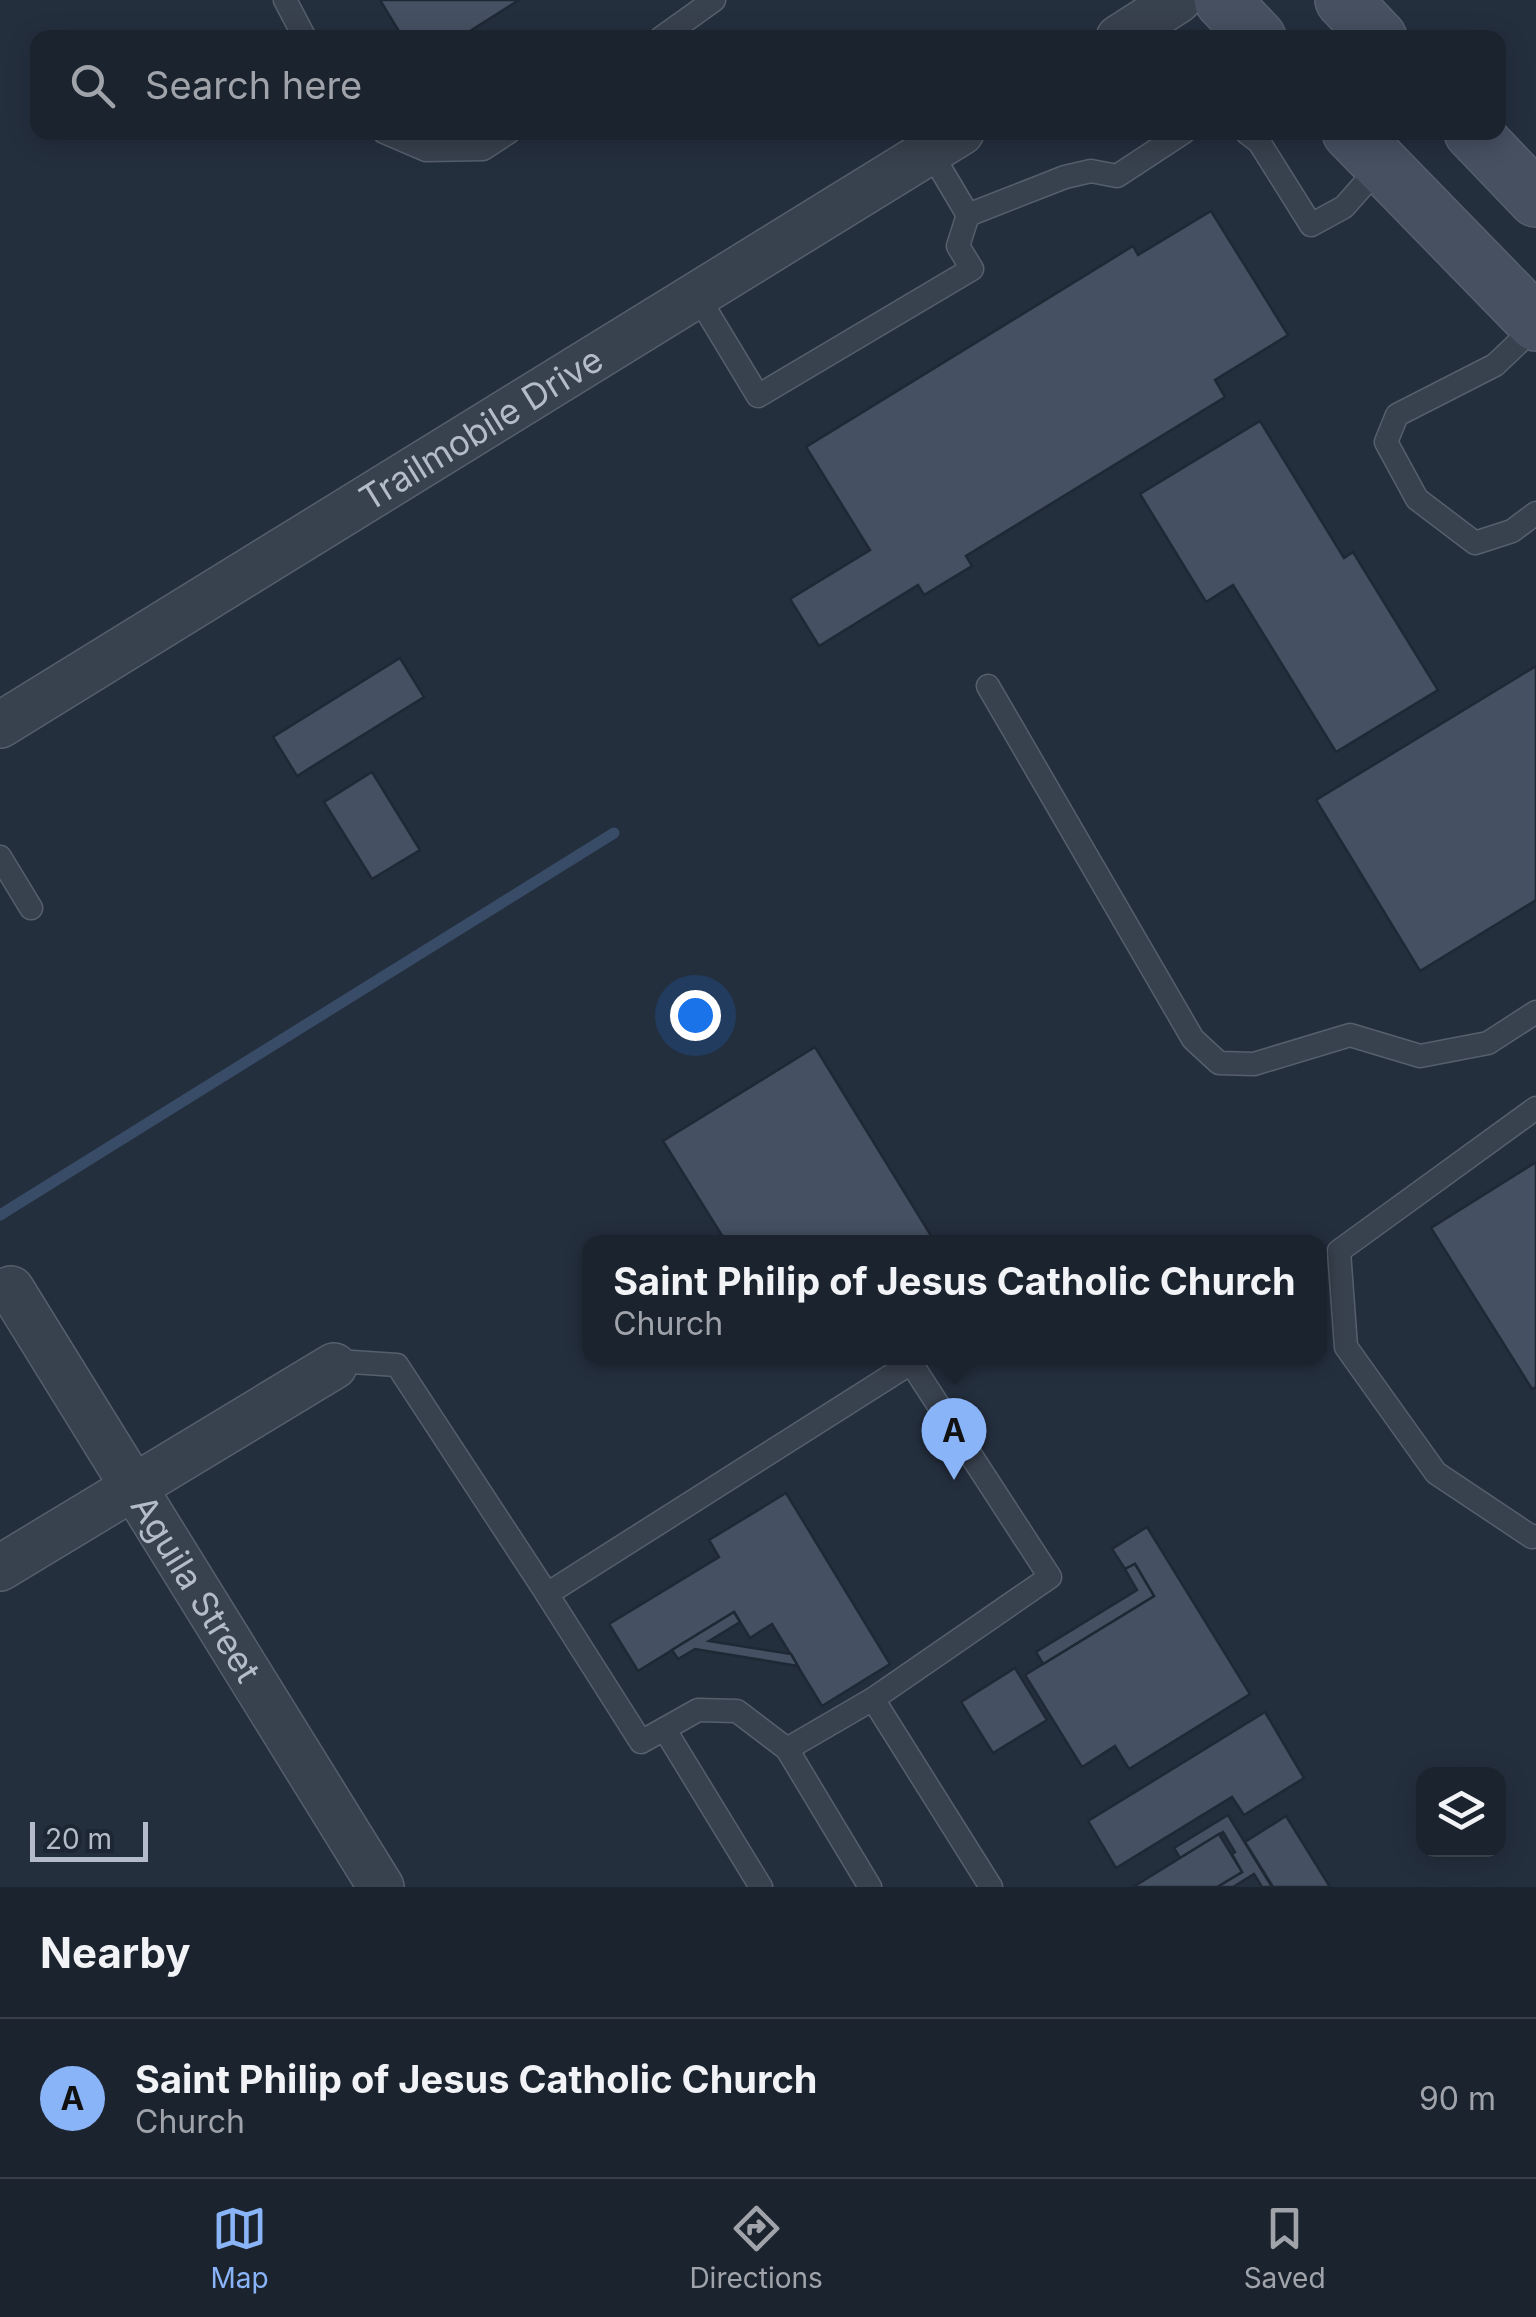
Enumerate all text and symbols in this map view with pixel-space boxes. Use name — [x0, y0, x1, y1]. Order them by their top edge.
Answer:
search box — [30, 30, 1506, 140]
icon: search — [65, 58, 120, 113]
text: Search here — [145, 62, 362, 108]
street label: Trailmobile Drive — [352, 338, 610, 519]
your location — [670, 990, 721, 1041]
popup — [582, 1235, 1327, 1365]
text: Saint Philip of Jesus Catholic Church — [613, 1258, 1296, 1304]
text: Church — [613, 1304, 723, 1343]
pin: A — [922, 1398, 986, 1480]
street label: Aguila Street — [123, 1487, 270, 1689]
map controls — [1416, 1767, 1506, 1857]
button: layers — [1416, 1767, 1506, 1857]
scale bar — [30, 1817, 148, 1862]
text: 20 m — [45, 1822, 112, 1856]
text: Nearby — [40, 1927, 191, 1978]
text: Saint Philip of Jesus Catholic Church — [135, 2056, 818, 2102]
text: A — [61, 2079, 84, 2118]
text: 90 m — [1419, 2079, 1496, 2118]
text: Church — [135, 2102, 245, 2141]
tab: Map — [210, 2201, 269, 2295]
tab: Directions — [689, 2201, 823, 2295]
tab: Saved — [1244, 2201, 1326, 2295]

